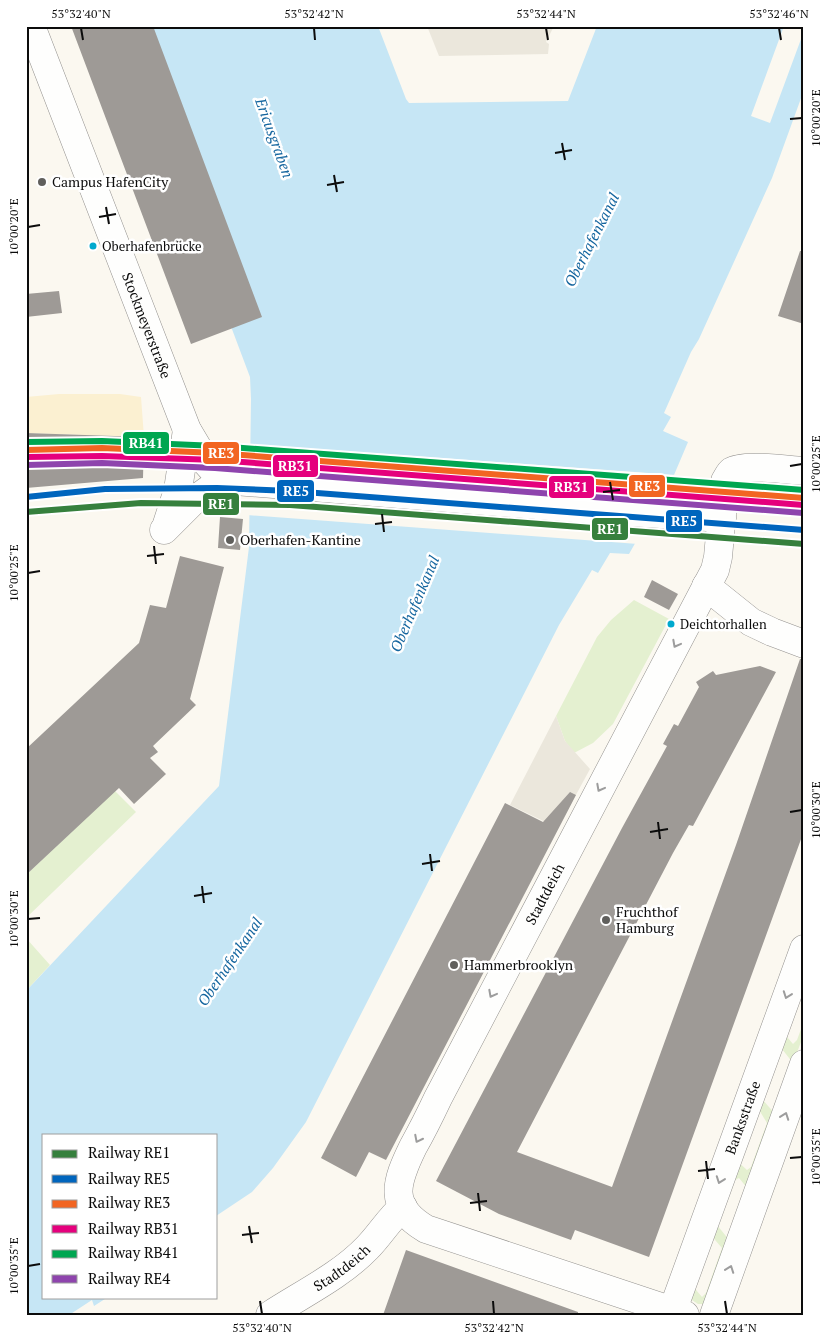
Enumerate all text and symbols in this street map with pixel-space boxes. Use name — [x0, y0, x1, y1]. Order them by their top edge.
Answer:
text: 53°32'40"N — [51, 6, 111, 21]
text: 53°32'42"N — [284, 6, 344, 21]
text: 53°32'44"N — [516, 6, 576, 21]
text: 53°32'46"N — [749, 6, 809, 21]
text: 10°00'20"E — [808, 89, 823, 147]
water label: Ericusgraben — [251, 94, 299, 180]
place label: Campus HafenCity — [52, 172, 169, 191]
marker: Campus HafenCity — [36, 176, 48, 188]
water label: Oberhafenkanal — [559, 189, 624, 290]
text: 10°00'20"E — [6, 198, 21, 256]
place label: Oberhafenbrücke — [102, 237, 202, 255]
marker: Oberhafenbrücke — [88, 241, 98, 251]
street label: Stockmeyerstraße — [118, 270, 176, 381]
line badge: RB41 — [122, 431, 170, 455]
text: RB41 — [129, 433, 163, 452]
text: 10°00'25"E — [808, 435, 823, 493]
line badge: RE3 — [202, 441, 240, 465]
text: RE3 — [208, 443, 234, 462]
line badge: RB31 — [272, 454, 319, 478]
text: RB31 — [278, 456, 312, 475]
line badge: RE3 — [628, 474, 666, 498]
line badge: RB31 — [548, 475, 595, 499]
text: RE3 — [634, 476, 660, 495]
text: RB31 — [554, 477, 588, 496]
line badge: RE5 — [276, 479, 315, 503]
text: RE5 — [283, 481, 309, 500]
line badge: RE1 — [202, 492, 240, 516]
text: RE1 — [208, 494, 234, 513]
line badge: RE5 — [665, 509, 703, 533]
text: RE5 — [671, 511, 697, 530]
line badge: RE1 — [591, 517, 629, 541]
text: RE1 — [597, 519, 623, 538]
place label: Oberhafen-Kantine — [240, 530, 361, 549]
marker: Oberhafen-Kantine — [224, 534, 236, 546]
text: 10°00'25"E — [6, 544, 21, 602]
water label: Oberhafenkanal — [385, 552, 444, 655]
place label: Deichtorhallen — [680, 615, 767, 633]
marker: Deichtorhallen — [666, 619, 676, 629]
one-way arrow — [672, 639, 682, 648]
text: 10°00'30"E — [808, 781, 823, 839]
one-way arrow — [596, 783, 606, 792]
street label: Stadtdeich — [521, 860, 568, 928]
text: 10°00'30"E — [6, 890, 21, 948]
place label: Fruchthof Hamburg — [616, 902, 679, 937]
water label: Oberhafenkanal — [192, 913, 267, 1010]
marker: Fruchthof Hamburg — [600, 914, 612, 926]
place label: Hammerbrooklyn — [464, 955, 574, 974]
marker: Hammerbrooklyn — [448, 959, 460, 971]
one-way arrow — [488, 989, 498, 998]
one-way arrow — [783, 990, 793, 998]
street label: Banksstraße — [720, 1078, 764, 1157]
one-way arrow — [779, 1112, 789, 1121]
text: 10°00'35"E — [808, 1128, 823, 1186]
one-way arrow — [414, 1133, 424, 1142]
legend — [42, 1134, 218, 1298]
text: Railway RE1 — [88, 1142, 170, 1162]
text: Railway RE5 — [88, 1168, 170, 1188]
one-way arrow — [716, 1175, 726, 1184]
text: Railway RE3 — [88, 1192, 170, 1212]
text: Railway RB31 — [88, 1218, 179, 1238]
text: 10°00'35"E — [6, 1237, 21, 1295]
street label: Stadtdeich — [310, 1240, 374, 1295]
text: Railway RB41 — [88, 1242, 179, 1262]
one-way arrow — [725, 1265, 735, 1274]
text: Railway RE4 — [88, 1268, 170, 1288]
text: 53°32'40"N — [232, 1320, 292, 1335]
text: 53°32'42"N — [464, 1320, 524, 1335]
text: 53°32'44"N — [697, 1320, 757, 1335]

